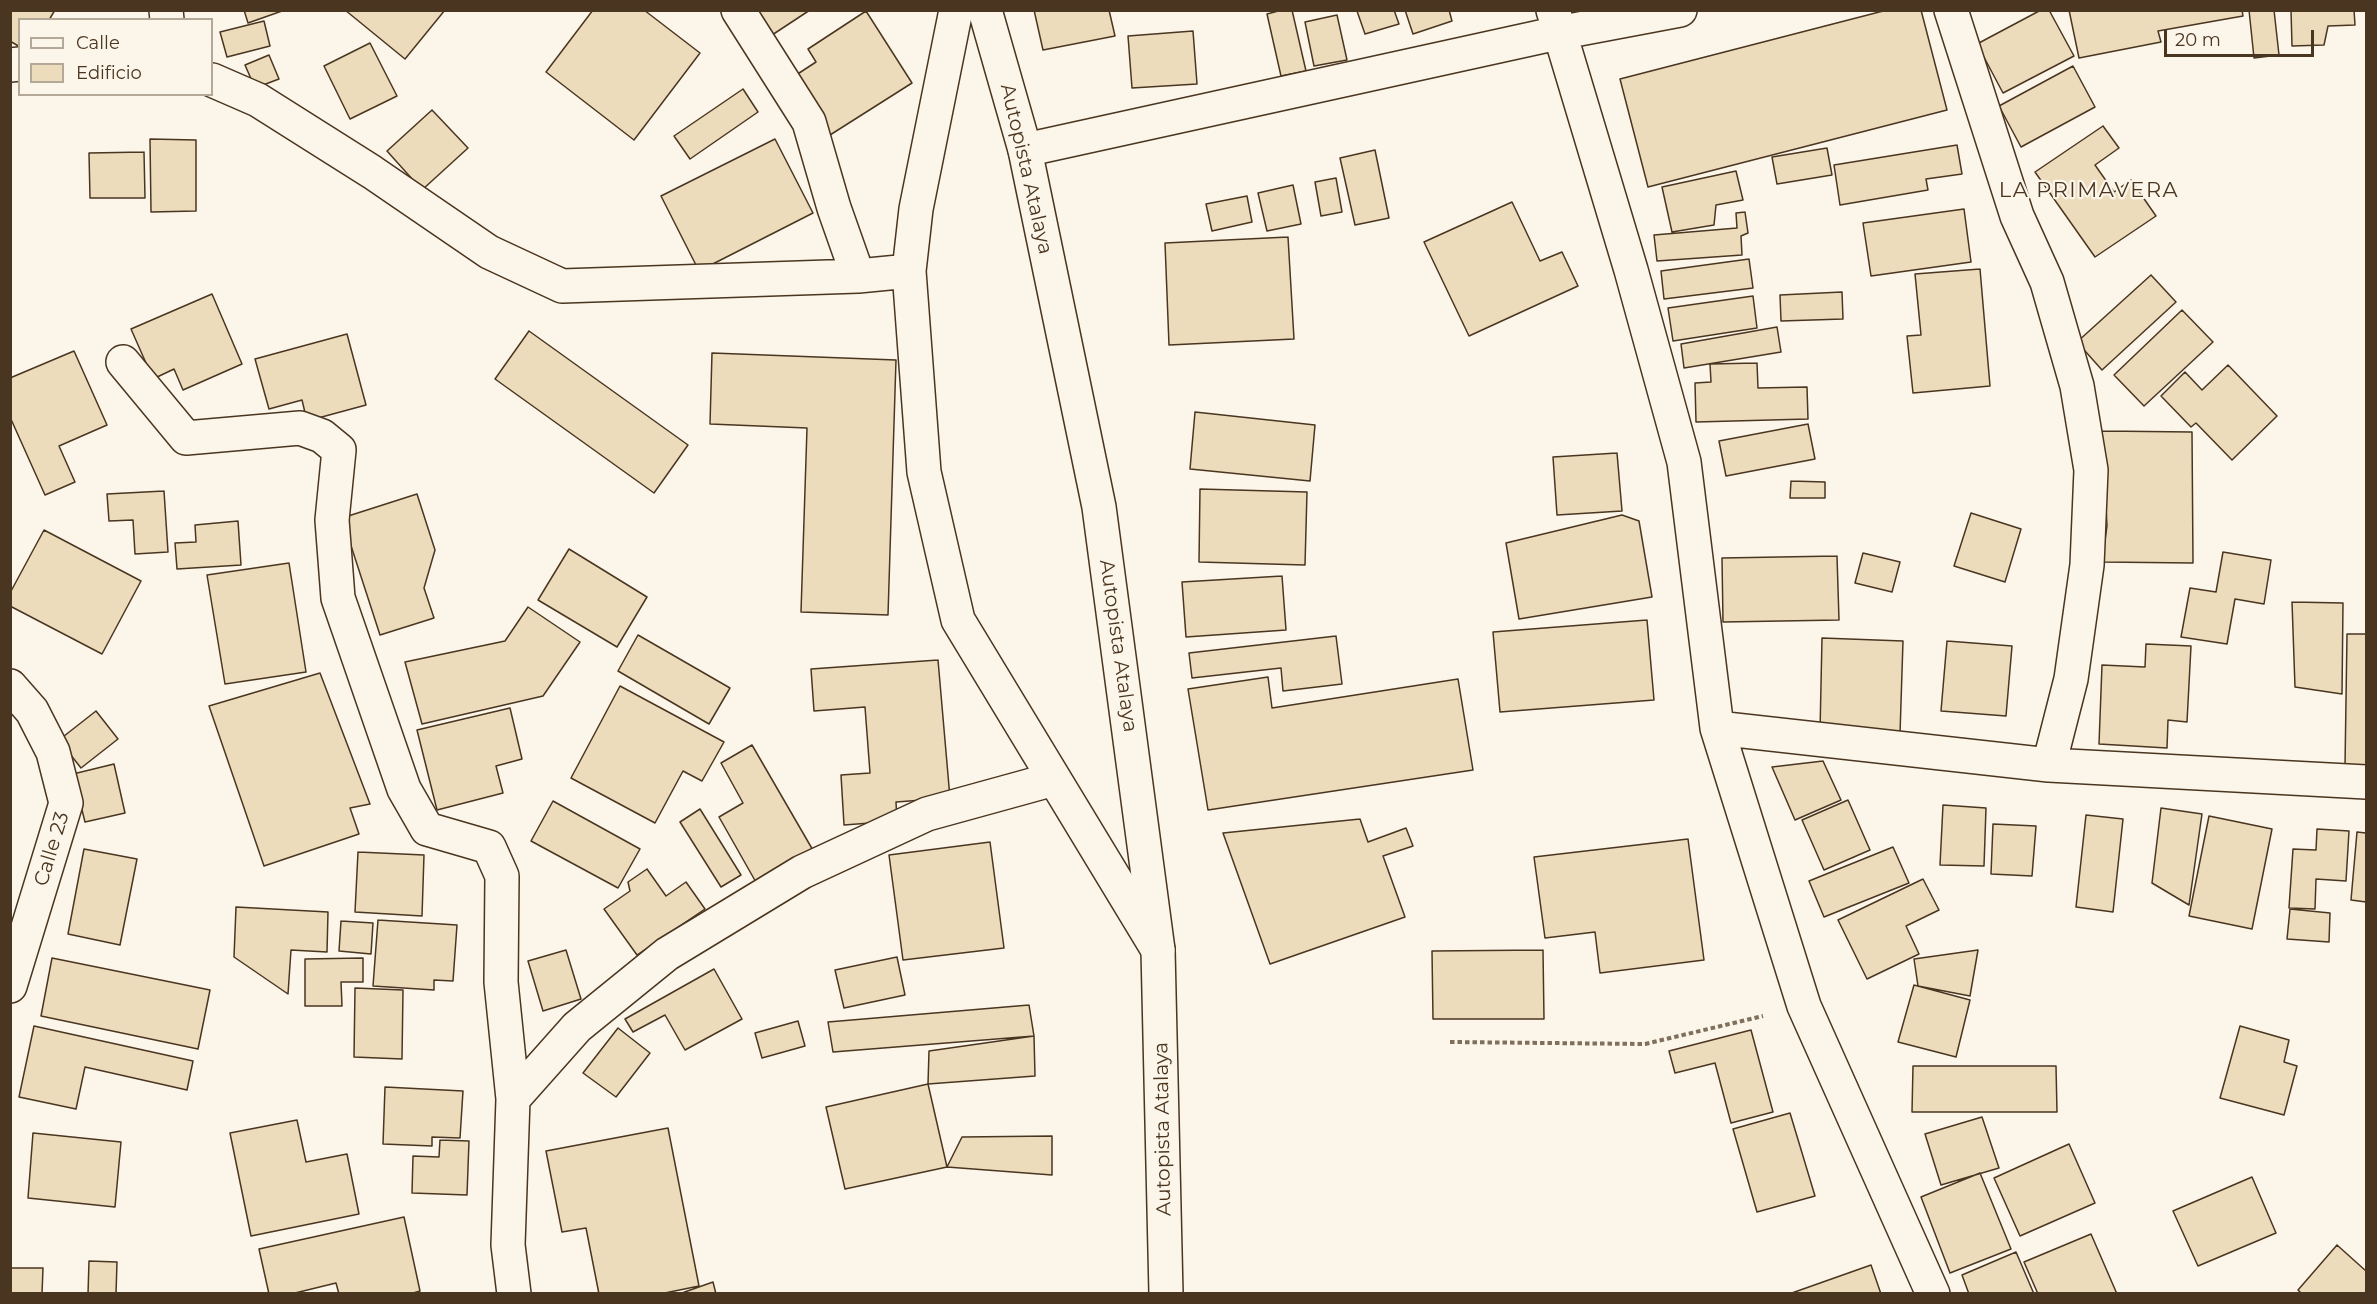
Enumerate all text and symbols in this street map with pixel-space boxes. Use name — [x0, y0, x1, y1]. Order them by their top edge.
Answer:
legend — [18, 18, 213, 96]
scale bar — [2167, 18, 2317, 56]
text: 20 m — [2175, 29, 2221, 51]
text: Calle — [76, 32, 120, 54]
text: Edificio — [76, 62, 142, 84]
street label: Autopista Atalaya — [995, 81, 1057, 257]
district label: LA PRIMAVERA — [1999, 178, 2179, 204]
street label: Autopista Atalaya — [1094, 558, 1142, 734]
street label: Calle 23 — [29, 809, 75, 889]
street label: Autopista Atalaya — [1149, 1042, 1177, 1216]

